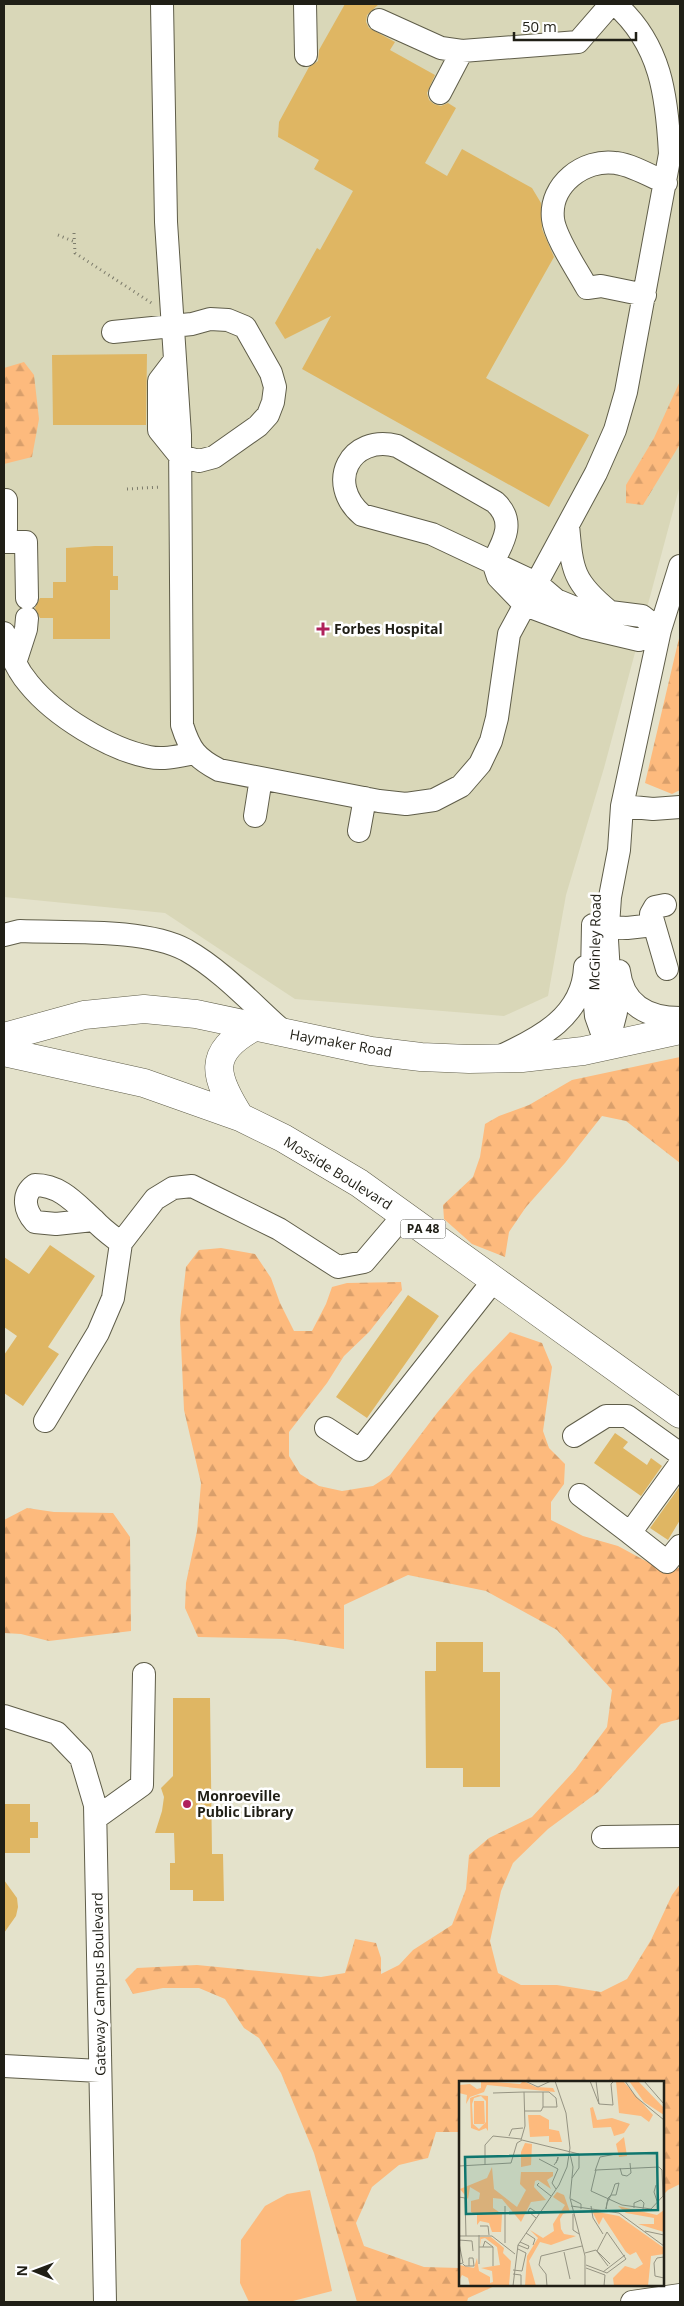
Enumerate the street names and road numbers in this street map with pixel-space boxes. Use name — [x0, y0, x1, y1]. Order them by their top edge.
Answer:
street label: McGinley Road — [584, 893, 605, 991]
street label: Haymaker Road — [288, 1024, 394, 1061]
street label: Mosside Boulevard — [280, 1132, 396, 1214]
road number: PA 48 — [400, 1220, 446, 1238]
street label: Gateway Campus Boulevard — [87, 1892, 110, 2076]

